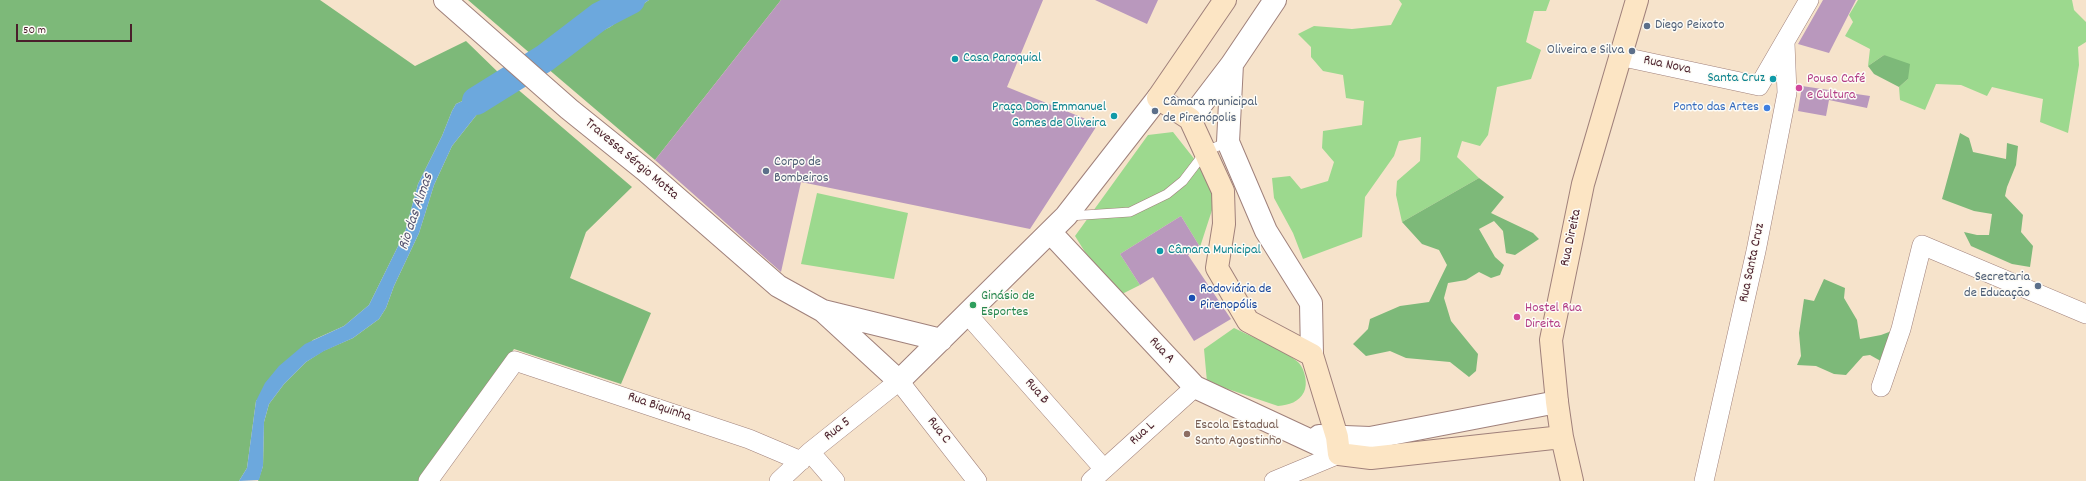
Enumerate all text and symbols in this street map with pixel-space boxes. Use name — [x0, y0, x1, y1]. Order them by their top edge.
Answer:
scale bar — [18, 16, 134, 42]
place label: Diego Peixoto — [1655, 18, 1724, 34]
marker: Diego Peixoto — [1642, 21, 1652, 31]
text: 50 m — [23, 22, 46, 39]
place label: Oliveira e Silva — [1547, 43, 1624, 59]
marker: Oliveira e Silva — [1627, 46, 1637, 56]
place label: Casa Paroquial — [963, 51, 1041, 67]
street label: Rua Nova — [1642, 53, 1692, 79]
marker: Casa Paroquial — [950, 54, 960, 64]
place label: Santa Cruz — [1707, 71, 1765, 87]
place label: Pouso Café e Cultura — [1807, 72, 1865, 104]
marker: Santa Cruz — [1768, 74, 1778, 84]
marker: Pouso Café e Cultura — [1794, 83, 1804, 93]
place label: Câmara municipal de Pirenópolis — [1163, 95, 1257, 128]
place label: Praça Dom Emmanuel Gomes de Oliveira — [992, 100, 1106, 132]
place label: Ponto das Artes — [1673, 100, 1759, 116]
marker: Ponto das Artes — [1762, 103, 1772, 113]
marker: Câmara municipal de Pirenópolis — [1150, 106, 1160, 116]
marker: Praça Dom Emmanuel Gomes de Oliveira — [1109, 111, 1119, 121]
street label: Travessa Sérgio Motta — [580, 116, 682, 204]
place label: Corpo de Bombeiros — [774, 155, 829, 188]
marker: Corpo de Bombeiros — [761, 166, 771, 176]
water label: Rio das Almas — [396, 172, 438, 252]
street label: Rua Direita — [1558, 208, 1586, 268]
street label: Rua Santa Cruz — [1736, 222, 1770, 304]
place label: Câmara Municipal — [1168, 243, 1261, 259]
marker: Câmara Municipal — [1155, 246, 1165, 256]
place label: Secretaria de Educação — [1964, 270, 2030, 302]
marker: Secretaria de Educação — [2033, 281, 2043, 291]
place label: Rodoviária de Pirenopólis — [1200, 282, 1271, 314]
place label: Ginásio de Esportes — [981, 289, 1035, 322]
marker: Rodoviária de Pirenopólis — [1187, 293, 1197, 303]
marker: Ginásio de Esportes — [968, 300, 978, 310]
place label: Hostel Rua Direita — [1525, 301, 1582, 334]
marker: Hostel Rua Direita — [1512, 312, 1522, 322]
street label: Rua A — [1145, 334, 1177, 368]
street label: Rua B — [1020, 375, 1052, 409]
street label: Rua Biquinha — [625, 389, 693, 427]
street label: Rua 5 — [821, 414, 855, 446]
street label: Rua C — [922, 414, 954, 448]
street label: Rua L — [1127, 418, 1159, 450]
place label: Escola Estadual Santo Agostinho — [1195, 418, 1282, 450]
marker: Escola Estadual Santo Agostinho — [1182, 429, 1192, 439]

